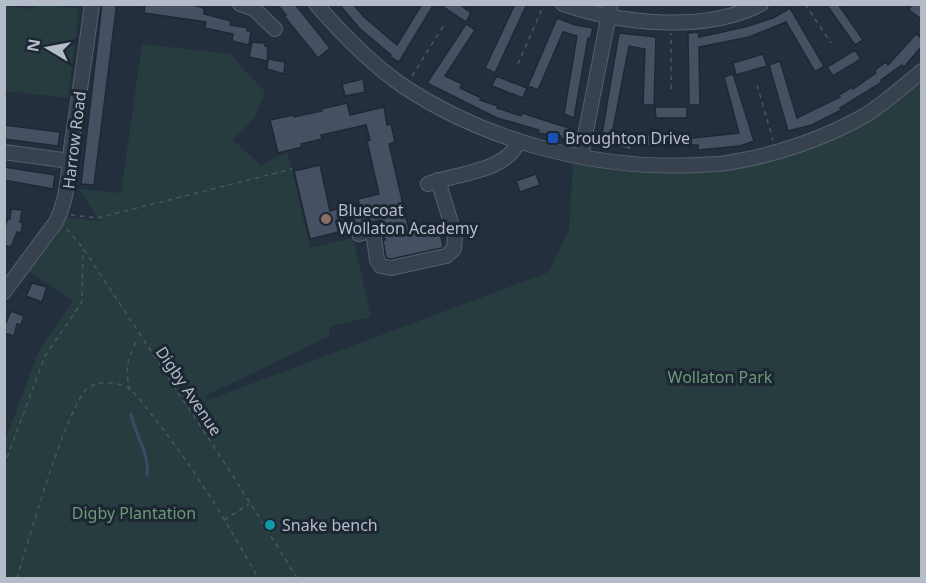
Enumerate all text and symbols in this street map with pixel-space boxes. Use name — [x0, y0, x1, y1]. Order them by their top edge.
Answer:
north arrow — [18, 18, 78, 78]
text: N — [21, 37, 45, 54]
street label: Harrow Road — [57, 90, 91, 190]
place label: Broughton Drive — [565, 127, 690, 149]
marker: Broughton Drive — [546, 131, 560, 145]
place label: Bluecoat Wollaton Academy — [338, 199, 479, 239]
marker: Bluecoat Wollaton Academy — [319, 212, 333, 226]
street label: Digby Avenue — [151, 342, 227, 440]
park label: Wollaton Park — [668, 366, 773, 388]
park label: Digby Plantation — [72, 502, 196, 524]
place label: Snake bench — [282, 514, 378, 536]
marker: Snake bench — [263, 518, 277, 532]

